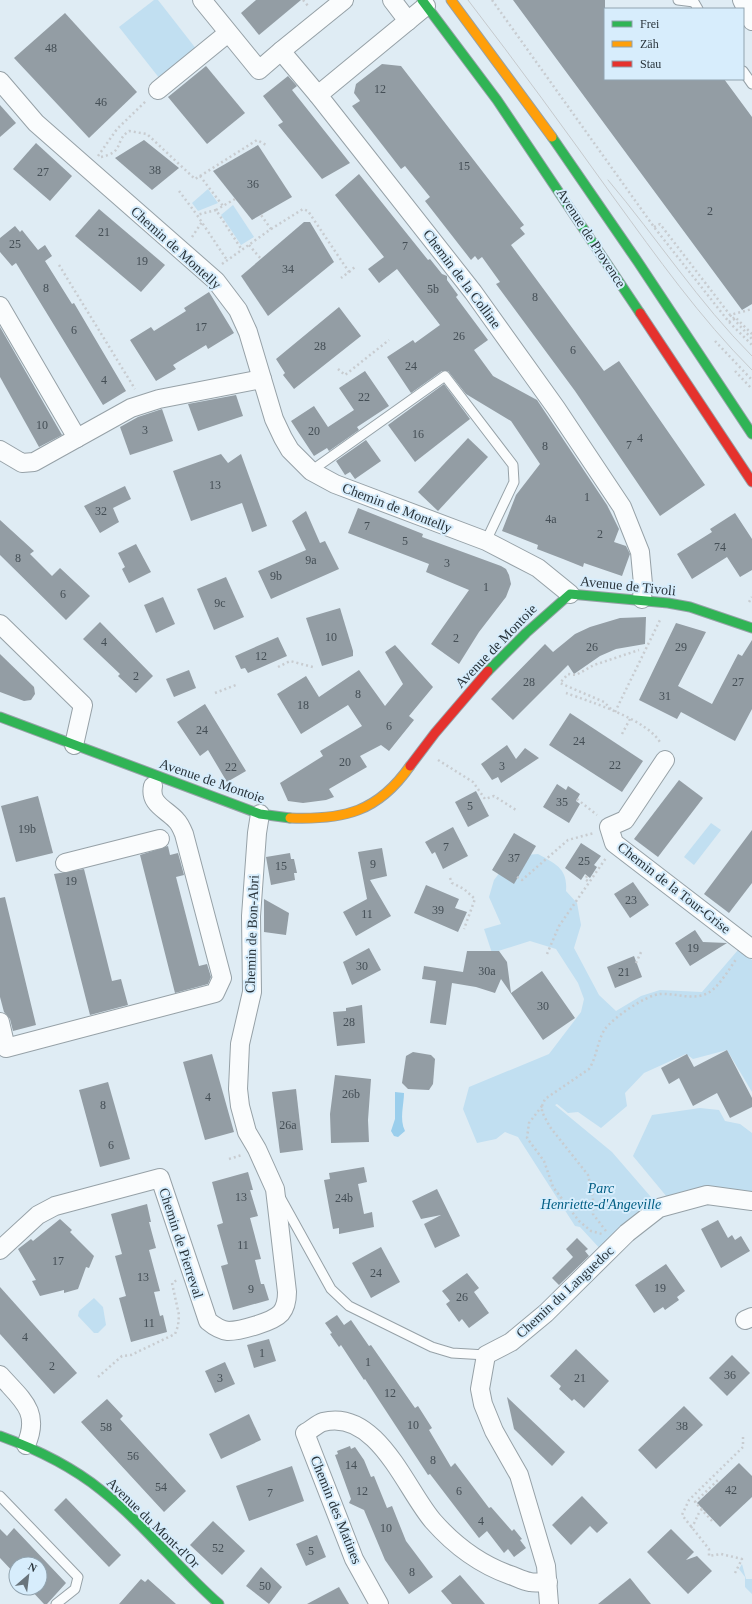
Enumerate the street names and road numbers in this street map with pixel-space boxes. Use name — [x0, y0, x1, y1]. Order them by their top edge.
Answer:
street label: Avenue de Provence — [553, 186, 629, 290]
street label: Chemin de Montelly — [128, 204, 224, 292]
street label: Chemin de la Colline — [420, 227, 504, 331]
street label: Chemin de Montelly — [340, 480, 454, 536]
street label: Avenue de Tivoli — [579, 574, 677, 598]
street label: Avenue de Montoie — [452, 601, 540, 691]
street label: Avenue de Montoie — [157, 756, 267, 806]
street label: Chemin de la Tour-Grise — [615, 839, 733, 937]
street label: Chemin de Bon-Abri — [242, 875, 262, 993]
street label: Chemin de Pierreval — [156, 1186, 206, 1300]
street label: Chemin du Languedoc — [513, 1243, 617, 1341]
street label: Chemin des Matines — [307, 1454, 365, 1566]
street label: Avenue du Mont-d'Or — [104, 1475, 203, 1571]

